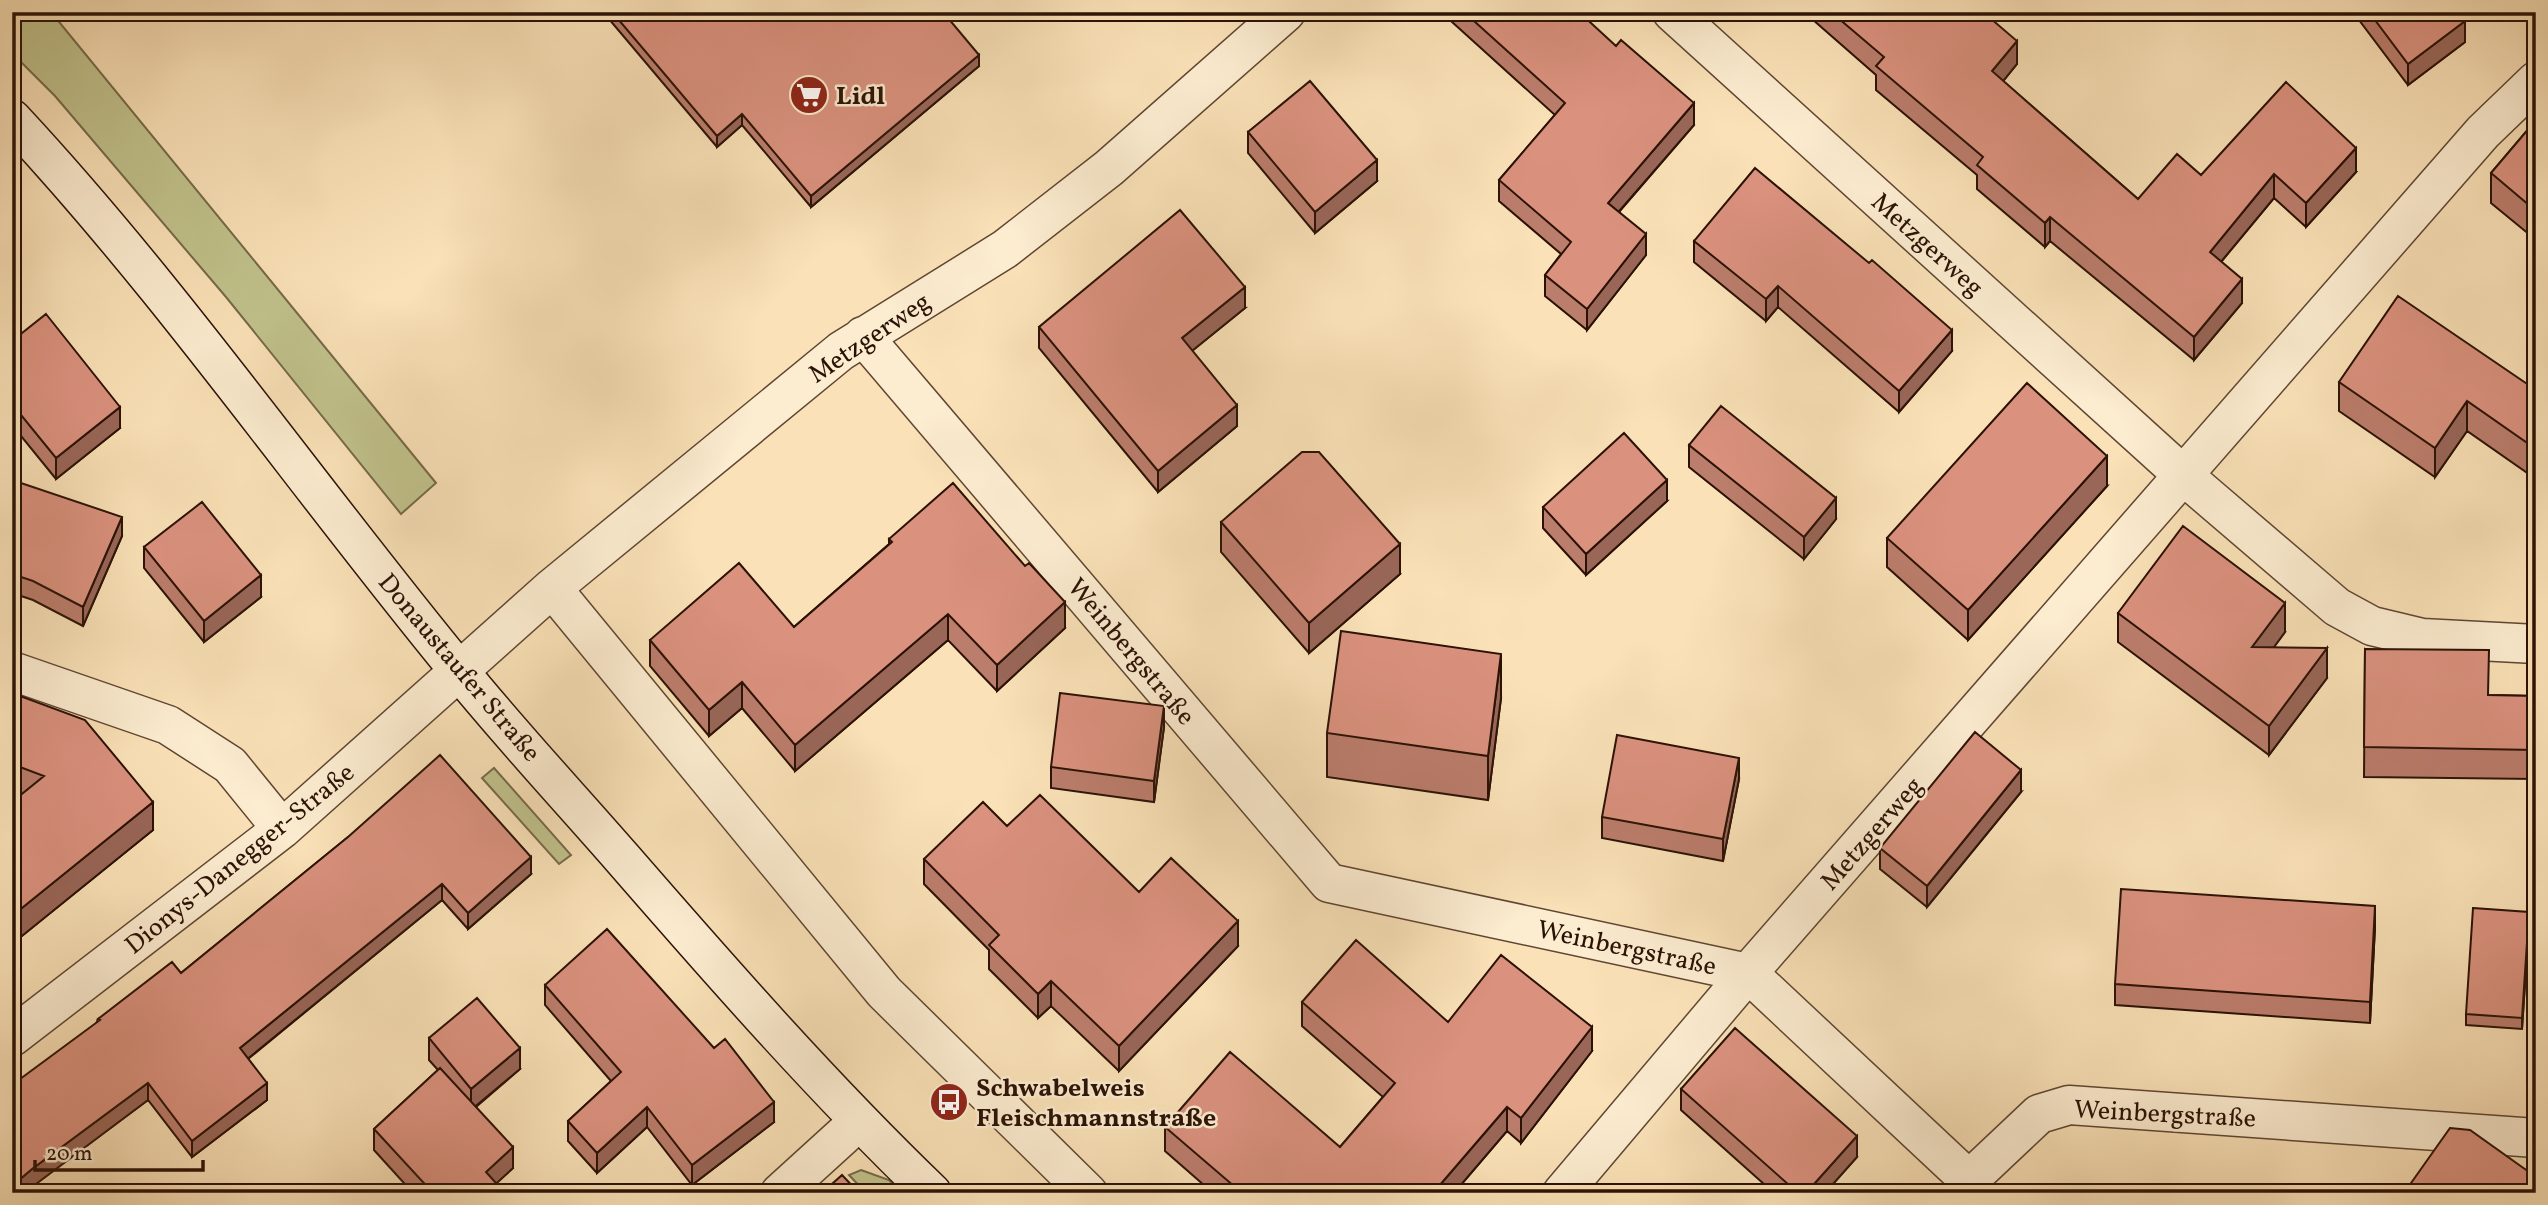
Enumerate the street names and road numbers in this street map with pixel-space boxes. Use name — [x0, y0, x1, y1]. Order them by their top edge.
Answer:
street label: Metzgerweg — [1863, 185, 1991, 306]
street label: Metzgerweg — [802, 285, 938, 393]
street label: Donaustaufer Straße — [369, 566, 548, 770]
street label: Weinbergstraße — [1058, 571, 1203, 734]
street label: Dionys-Danegger-Straße — [118, 756, 363, 964]
street label: Metzgerweg — [1813, 770, 1932, 899]
street label: Weinbergstraße — [1534, 912, 1720, 986]
street label: Weinbergstraße — [2073, 1092, 2257, 1138]

